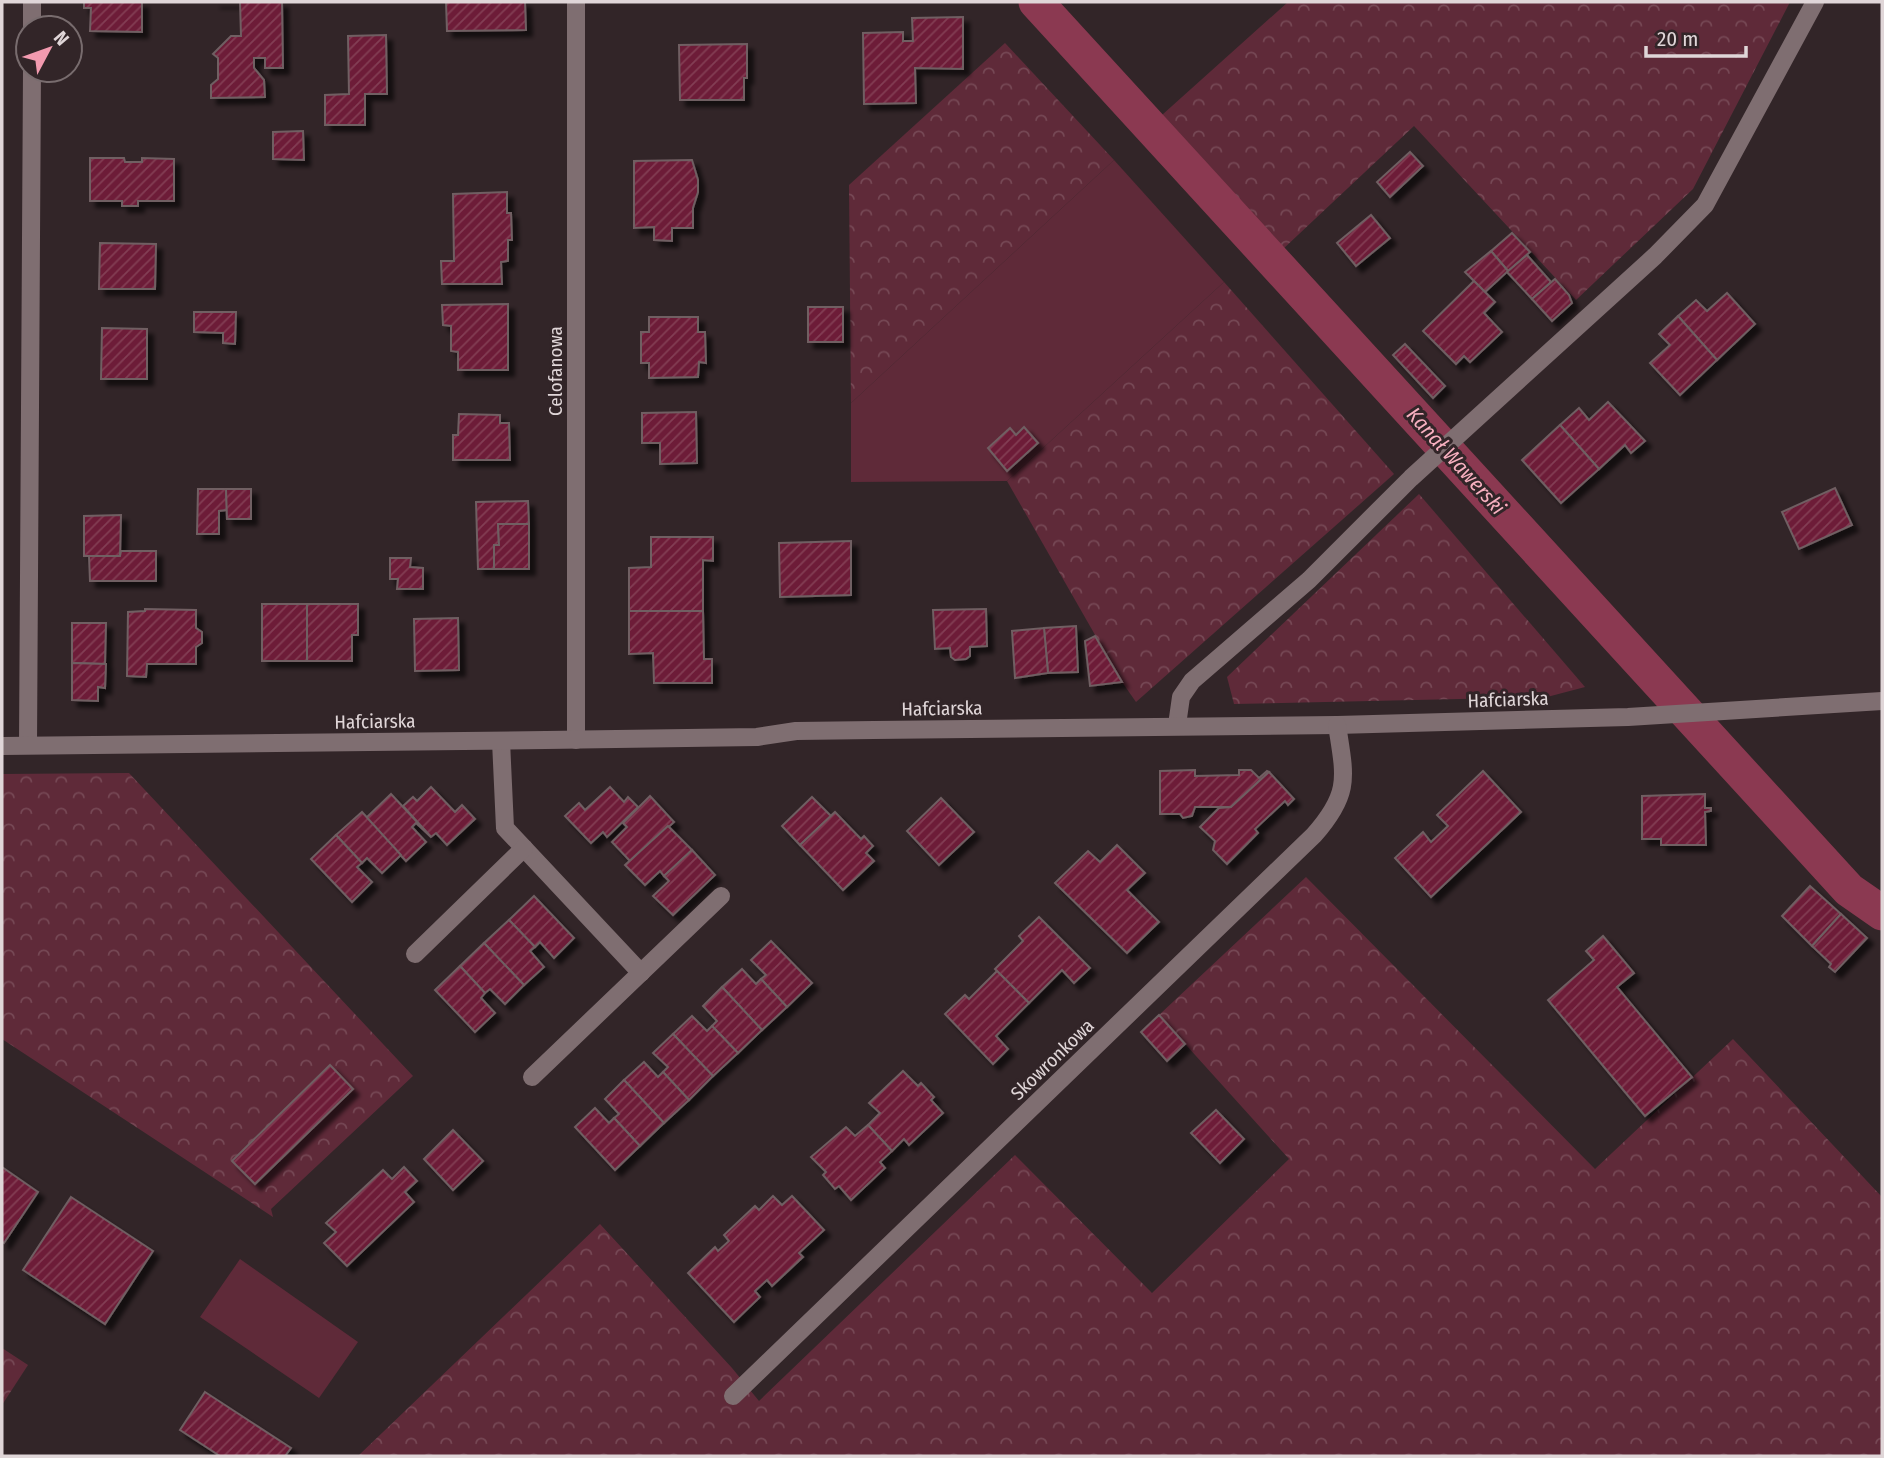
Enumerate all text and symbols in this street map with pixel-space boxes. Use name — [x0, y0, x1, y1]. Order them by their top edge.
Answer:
north arrow — [14, 14, 84, 84]
scale bar — [1646, 14, 1746, 58]
text: N — [49, 26, 74, 50]
text: 20 m — [1657, 26, 1698, 52]
street label: Celofanowa — [544, 326, 567, 416]
water label: Kanał Wawerski — [1401, 402, 1511, 521]
street label: Hafciarska — [1467, 687, 1549, 712]
street label: Hafciarska — [901, 696, 983, 721]
street label: Hafciarska — [334, 709, 416, 734]
street label: Skowronkowa — [1006, 1014, 1099, 1105]

